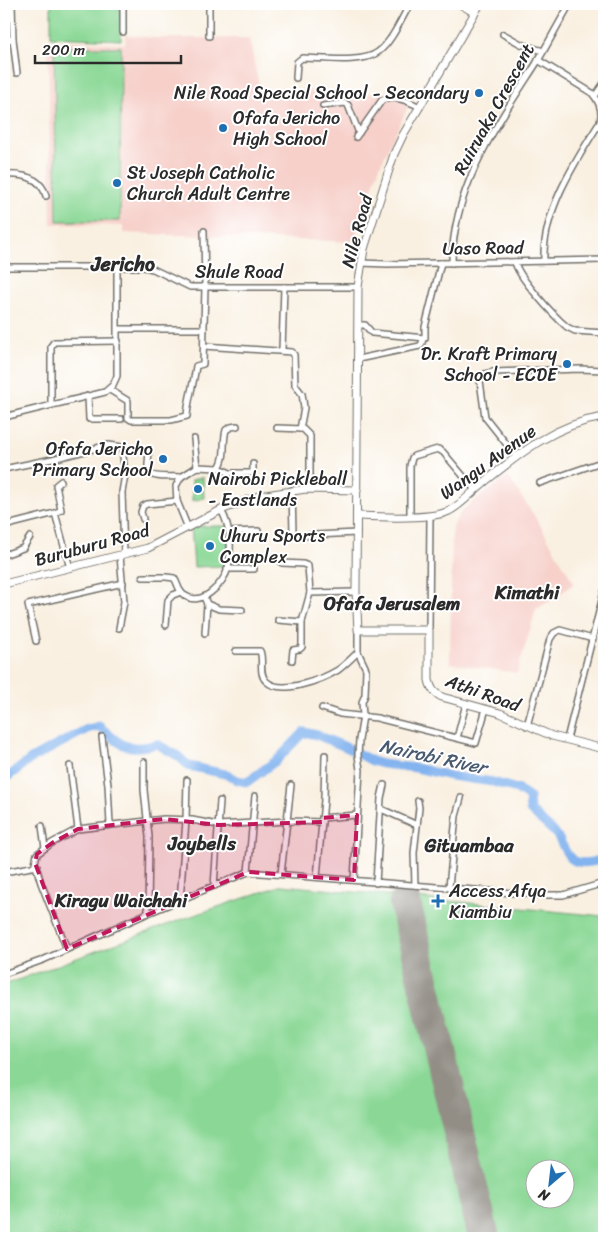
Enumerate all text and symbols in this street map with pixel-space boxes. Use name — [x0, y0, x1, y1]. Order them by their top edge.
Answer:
scale bar — [35, 32, 181, 64]
text: 200 m — [42, 37, 86, 63]
street label: Ruiruaka Crescent — [445, 37, 544, 181]
place label: Nile Road Special School - Secondary — [174, 77, 470, 109]
marker: Nile Road Special School - Secondary — [473, 87, 485, 99]
place label: Ofafa Jericho High School — [233, 102, 340, 155]
marker: Ofafa Jericho High School — [217, 122, 229, 134]
place label: St Joseph Catholic Church Adult Centre — [127, 157, 290, 210]
marker: St Joseph Catholic Church Adult Centre — [111, 177, 123, 189]
street label: Nile Road — [332, 189, 383, 271]
street label: Uaso Road — [442, 231, 525, 265]
district label: Jericho — [90, 247, 155, 282]
street label: Shule Road — [195, 256, 284, 288]
place label: Dr. Kraft Primary School - ECDE — [421, 338, 558, 391]
marker: Dr. Kraft Primary School - ECDE — [561, 358, 573, 370]
street label: Wangu Avenue — [433, 416, 543, 508]
place label: Ofafa Jericho Primary School — [32, 433, 154, 486]
marker: Ofafa Jericho Primary School — [157, 453, 169, 465]
place label: Nairobi Pickleball - Eastlands — [208, 463, 348, 516]
marker: Nairobi Pickleball - Eastlands — [192, 483, 204, 495]
street label: Buruburu Road — [31, 514, 154, 576]
place label: Uhuru Sports Complex — [220, 520, 326, 573]
marker: Uhuru Sports Complex — [204, 540, 216, 552]
district label: Kimathi — [494, 576, 560, 609]
district label: Ofafa Jerusalem — [324, 587, 461, 620]
street label: Athi Road — [440, 664, 526, 722]
water label: Nairobi River — [377, 729, 492, 785]
district label: Joybells — [167, 827, 237, 860]
district label: Gituambaa — [424, 829, 514, 862]
place label: Access Afya Kiambiu — [448, 875, 546, 928]
district label: Kiragu Waichahi — [54, 884, 189, 917]
marker: Access Afya Kiambiu — [431, 894, 445, 908]
north arrow — [526, 1160, 576, 1210]
text: N — [534, 1182, 555, 1209]

